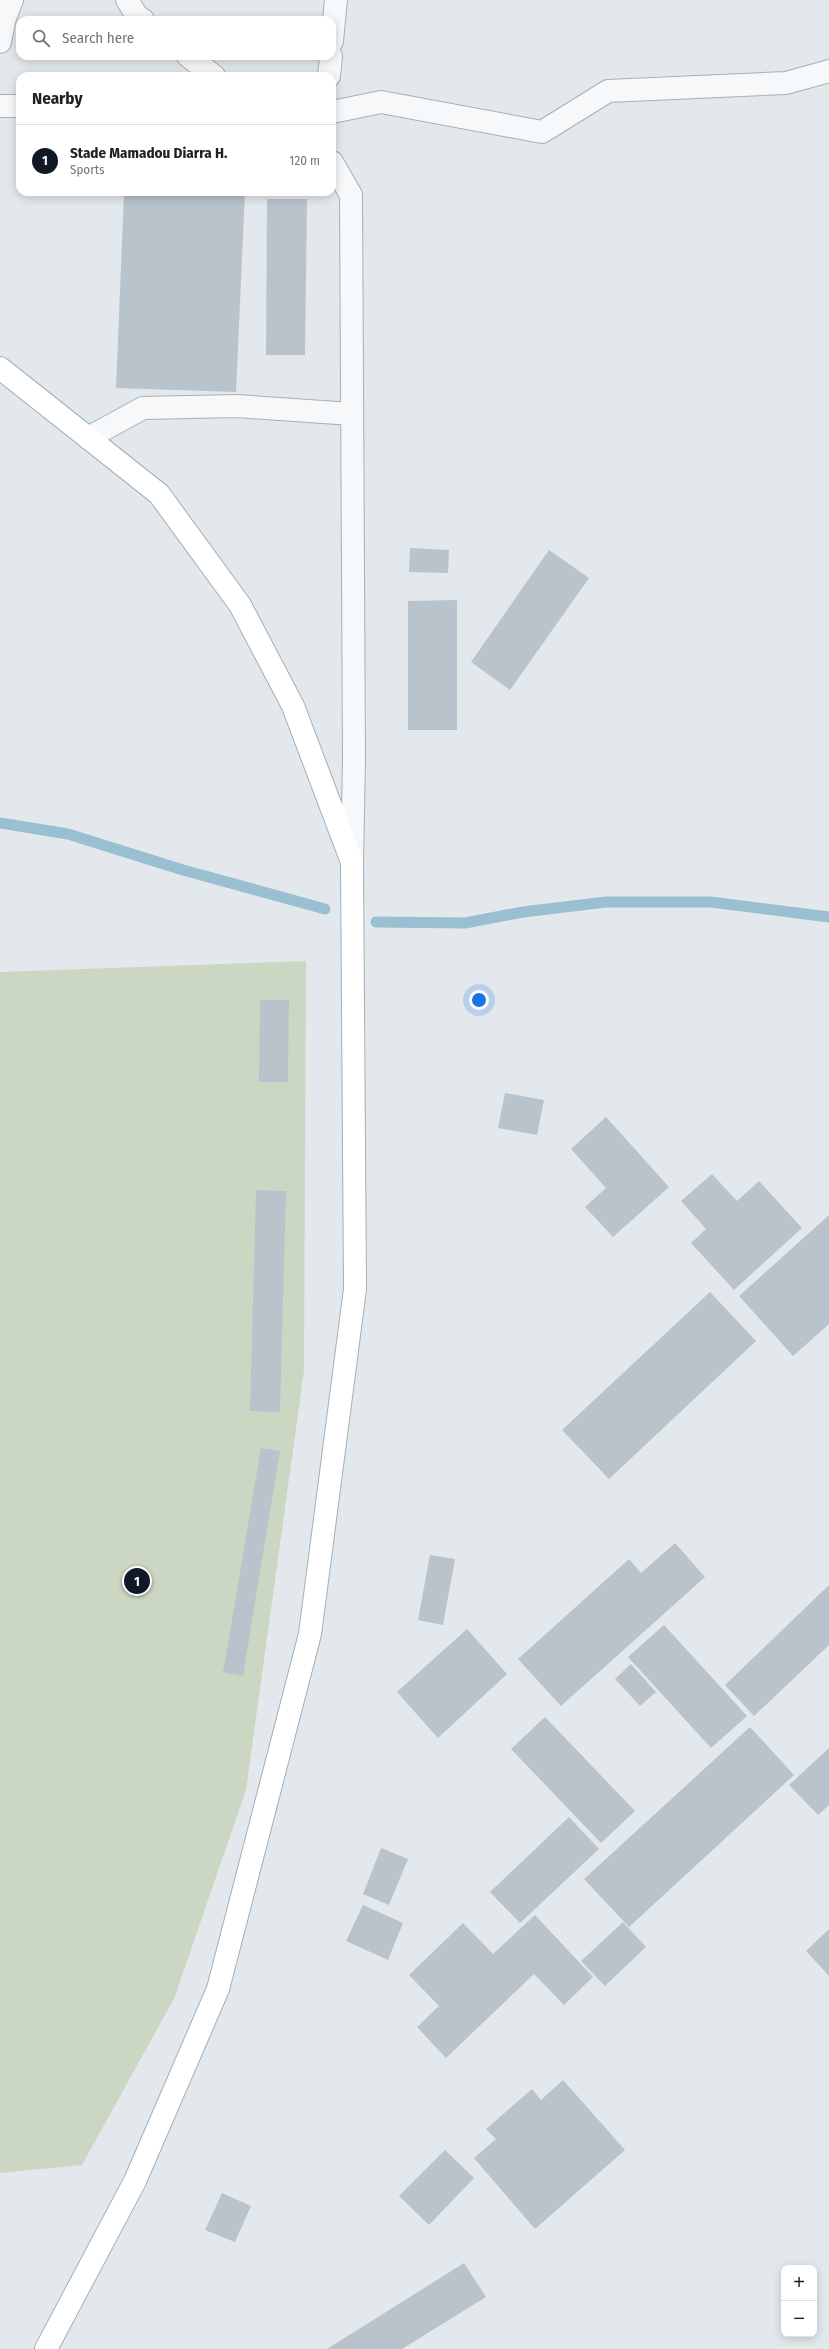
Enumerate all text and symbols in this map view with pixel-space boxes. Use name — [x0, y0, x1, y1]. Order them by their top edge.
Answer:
search box — [16, 16, 336, 60]
icon: search — [30, 27, 52, 49]
text: Search here — [62, 29, 134, 47]
text: Nearby — [32, 88, 83, 109]
text: Stade Mamadou Diarra H. — [70, 144, 227, 162]
text: 1 — [42, 153, 48, 168]
text: 120 m — [289, 153, 320, 168]
text: Sports — [70, 162, 105, 177]
your location — [469, 990, 489, 1010]
pin: 1 — [124, 1566, 150, 1596]
map controls — [781, 2265, 817, 2337]
button: + — [781, 2265, 817, 2301]
button: − — [781, 2301, 817, 2337]

